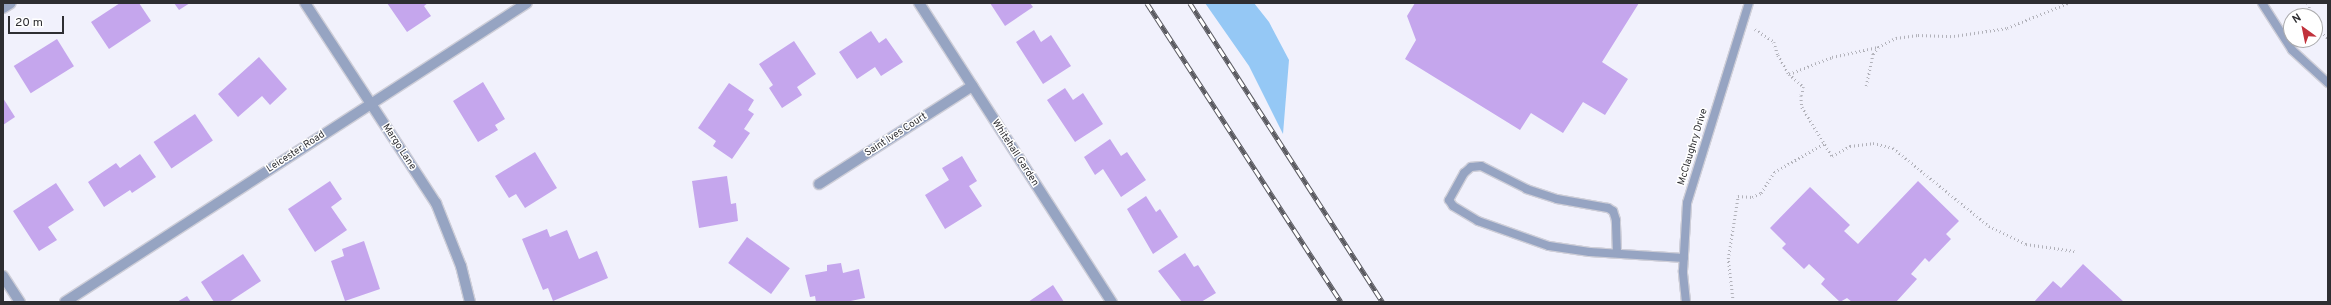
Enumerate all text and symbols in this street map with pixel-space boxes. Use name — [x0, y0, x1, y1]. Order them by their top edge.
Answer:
scale bar — [10, 8, 66, 34]
north arrow — [2283, 8, 2323, 48]
text: N — [2290, 11, 2304, 27]
text: 20 m — [15, 15, 43, 31]
street label: McClaughry Drive — [1676, 107, 1710, 187]
street label: Saint Ives Court — [863, 111, 929, 159]
street label: Whitehall Garden — [989, 118, 1041, 188]
street label: Margo Lane — [380, 122, 418, 172]
street label: Leicester Road — [265, 129, 327, 175]

